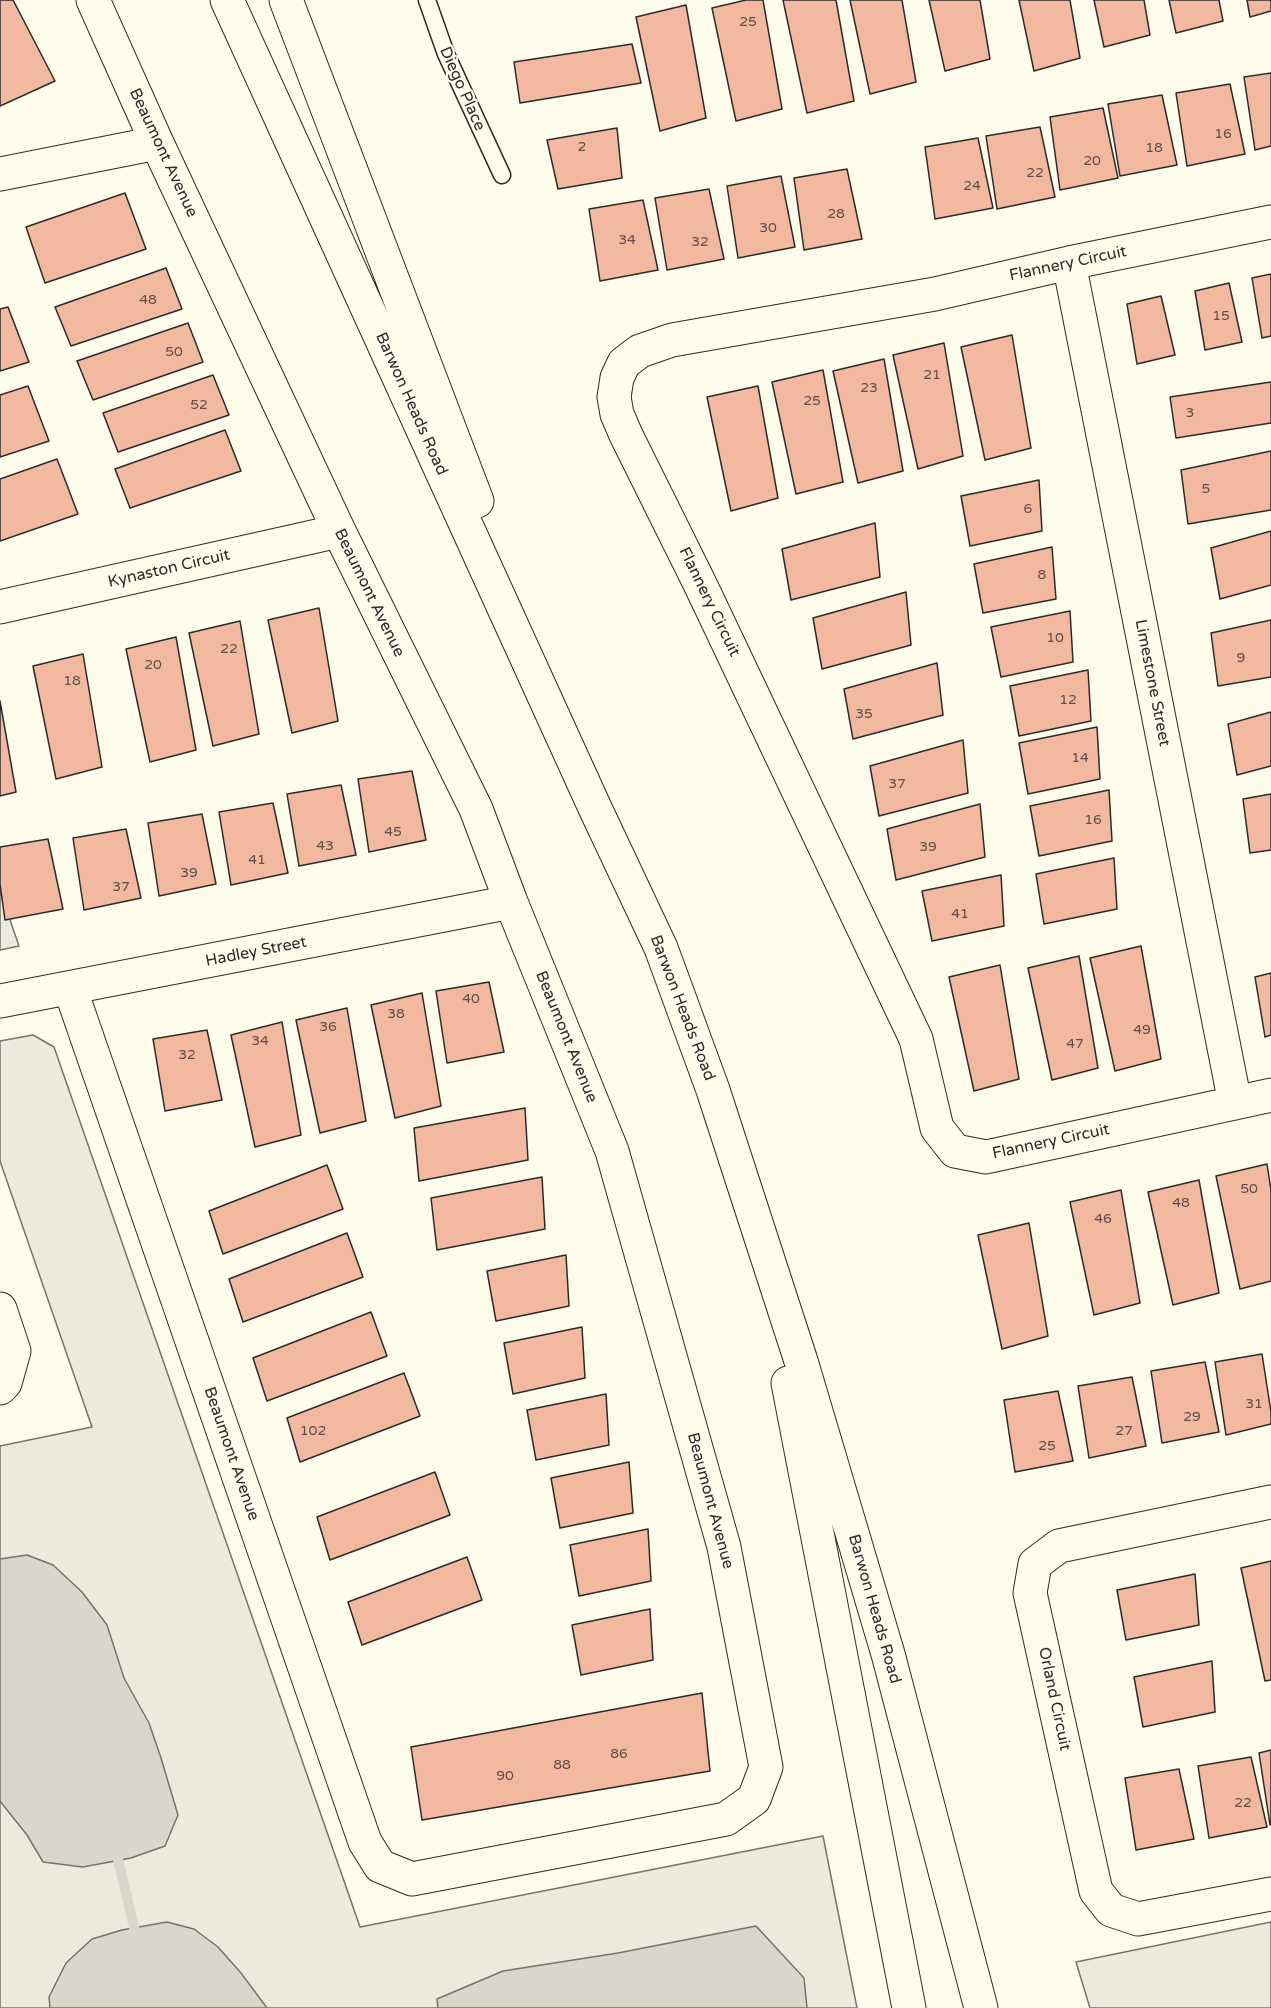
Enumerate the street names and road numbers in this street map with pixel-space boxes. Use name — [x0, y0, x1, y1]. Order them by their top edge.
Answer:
street label: Diego Place — [435, 44, 489, 134]
street label: Beaumont Avenue — [125, 85, 201, 221]
street label: Flannery Circuit — [1008, 242, 1128, 286]
street label: Barwon Heads Road — [371, 330, 451, 478]
street label: Beaumont Avenue — [330, 526, 408, 660]
street label: Flannery Circuit — [674, 544, 744, 660]
street label: Kynaston Circuit — [106, 546, 232, 592]
street label: Limestone Street — [1130, 618, 1174, 748]
street label: Barwon Heads Road — [645, 932, 719, 1084]
street label: Hadley Street — [204, 933, 308, 971]
street label: Beaumont Avenue — [531, 968, 601, 1106]
street label: Flannery Circuit — [991, 1120, 1111, 1164]
street label: Beaumont Avenue — [199, 1385, 263, 1523]
street label: Beaumont Avenue — [683, 1431, 737, 1571]
street label: Barwon Heads Road — [843, 1532, 905, 1686]
street label: Orland Circuit — [1034, 1645, 1074, 1753]

